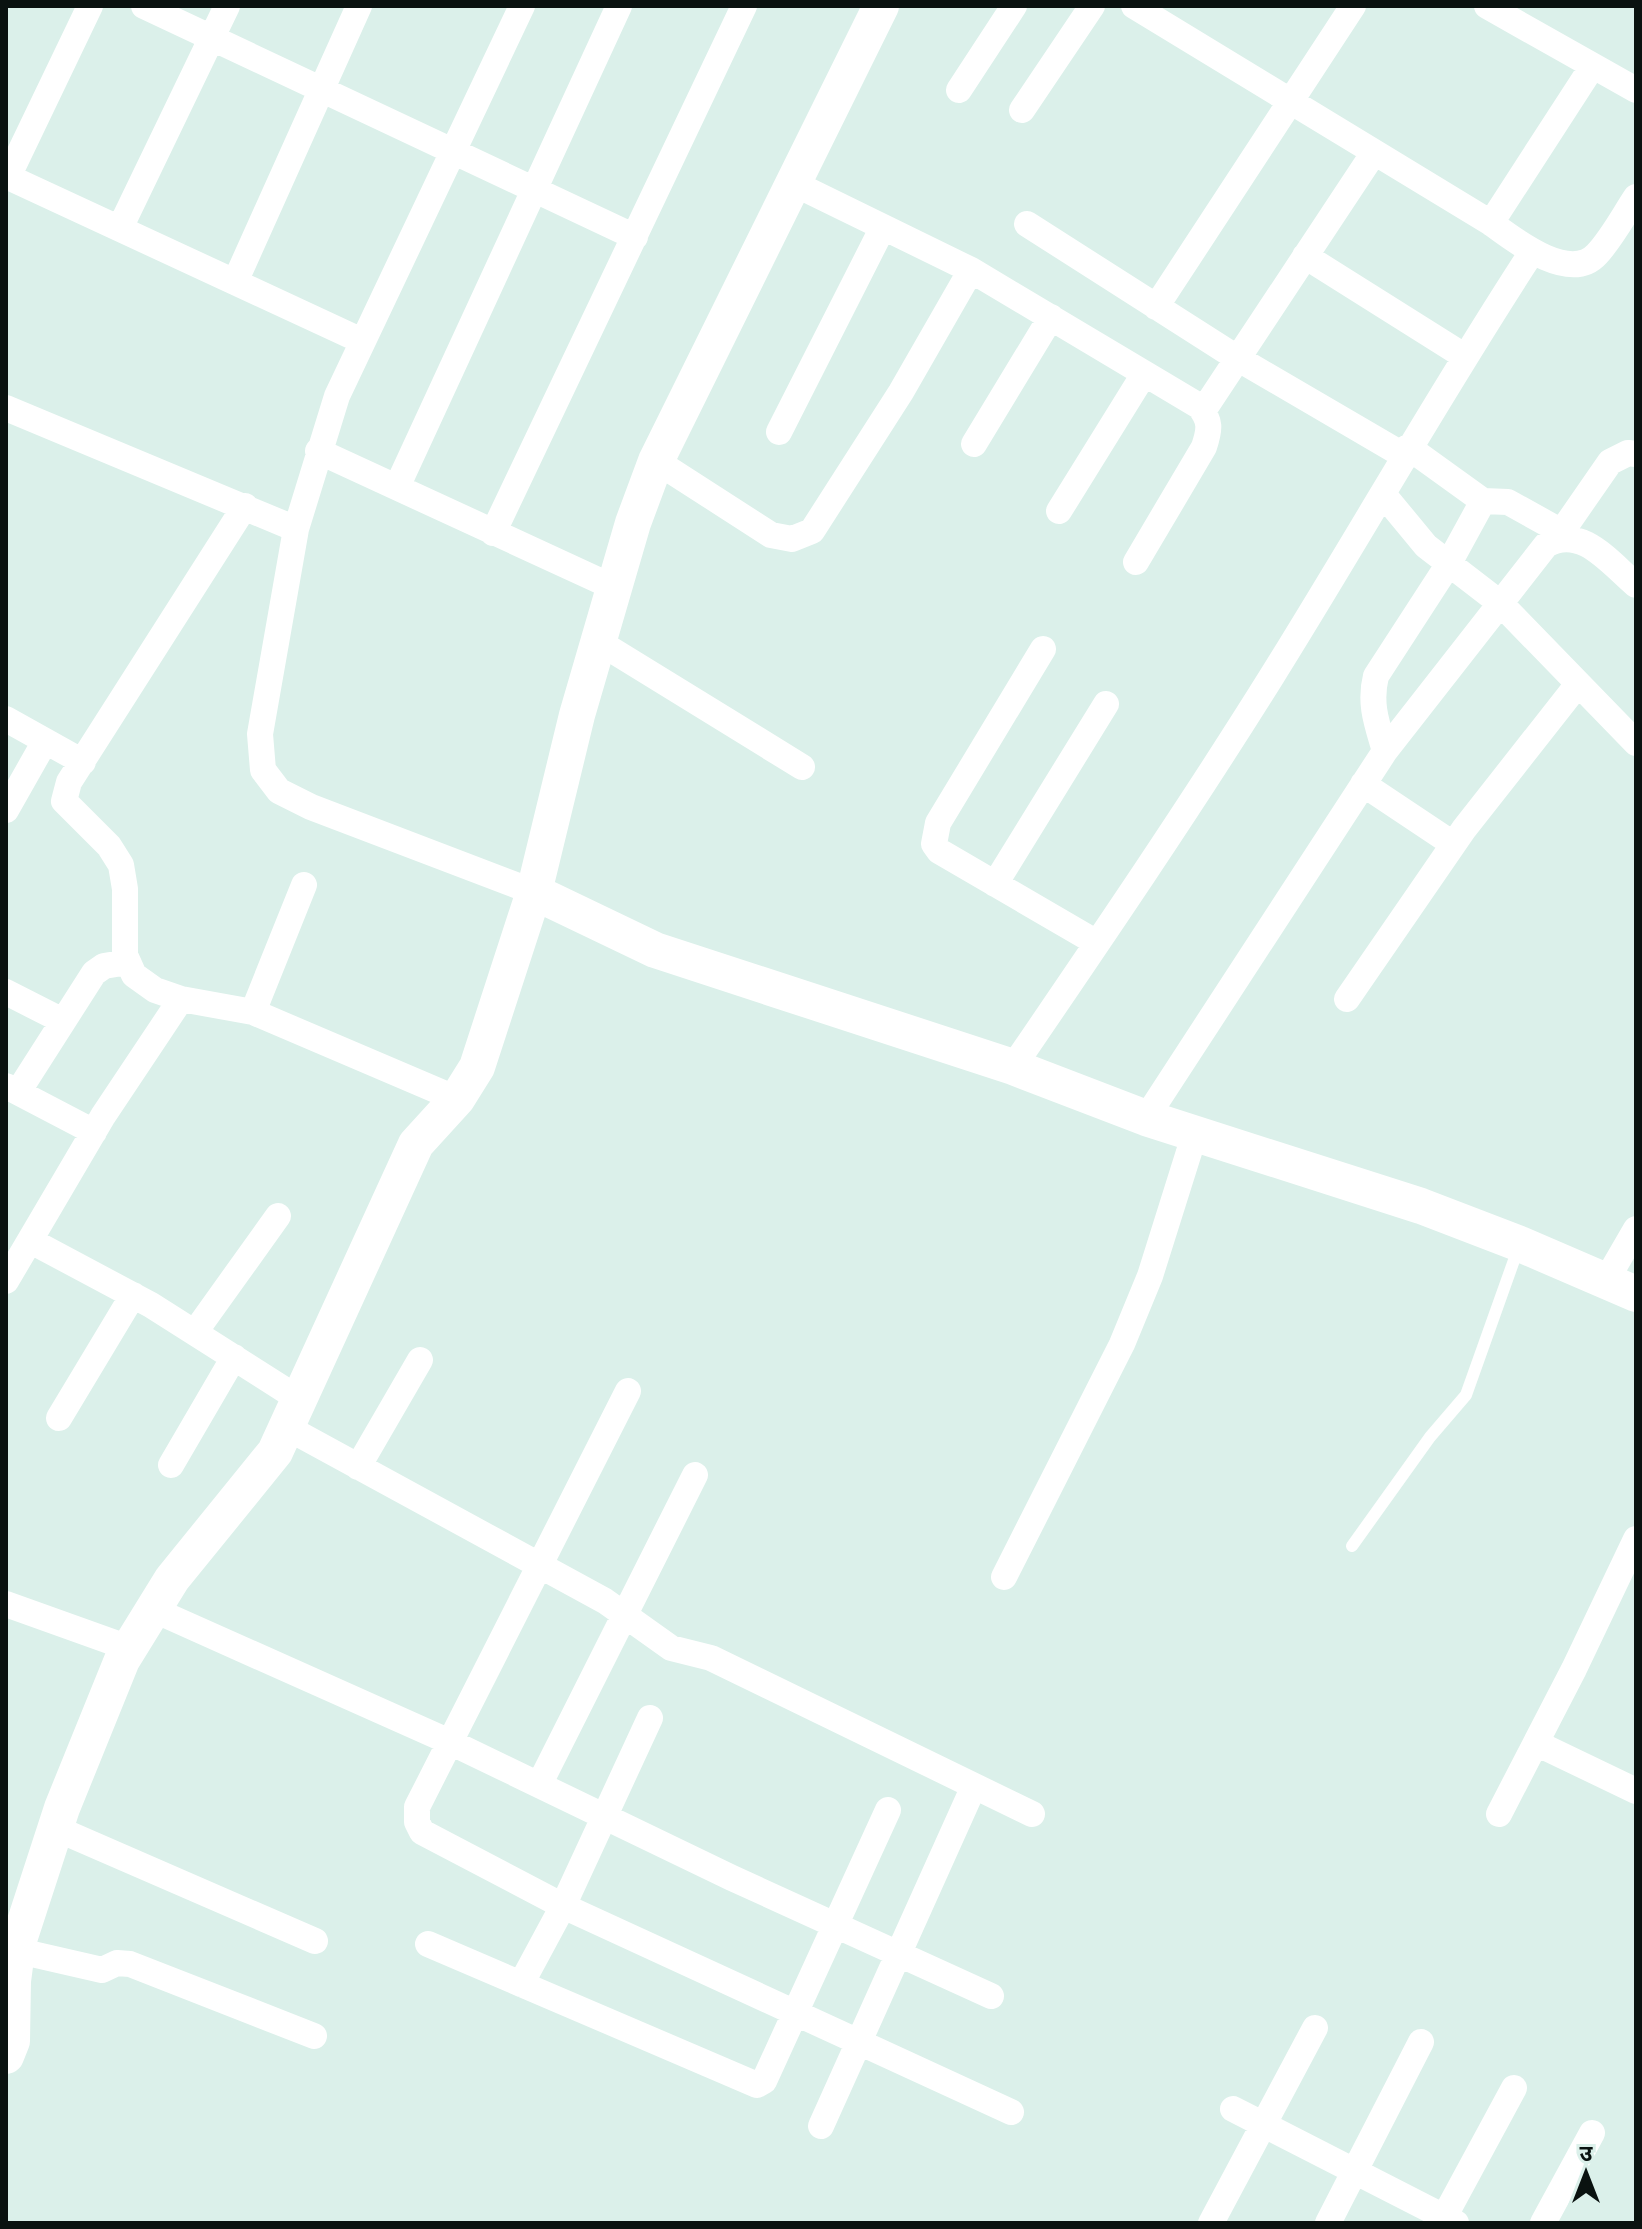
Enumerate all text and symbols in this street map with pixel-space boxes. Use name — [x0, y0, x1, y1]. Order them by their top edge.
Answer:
north arrow — [1546, 2133, 1626, 2213]
text: उ — [1580, 2141, 1594, 2166]

